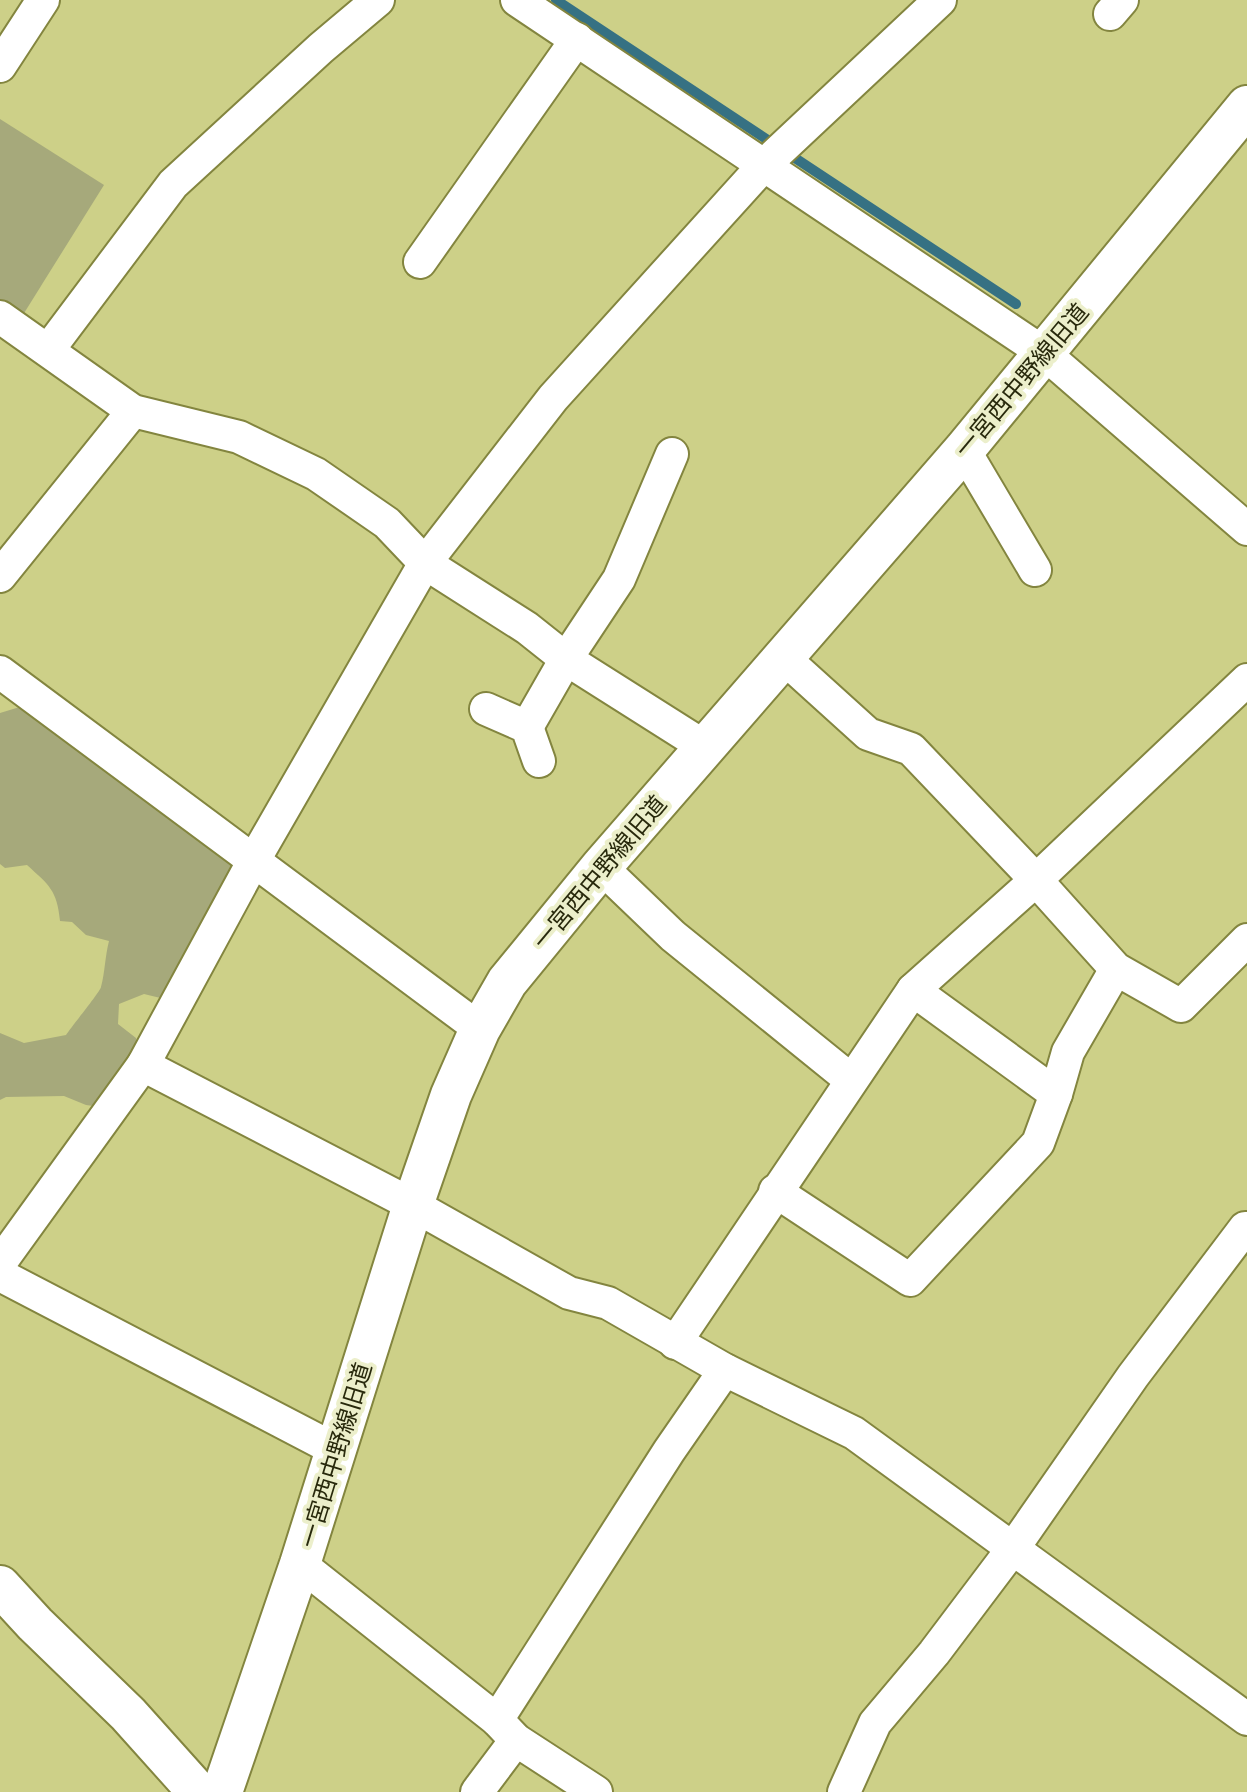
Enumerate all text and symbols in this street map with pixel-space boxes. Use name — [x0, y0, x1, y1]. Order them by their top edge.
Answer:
street label: 一宮西中野線旧道 — [949, 297, 1093, 463]
street label: 一宮西中野線旧道 — [527, 789, 671, 955]
street label: 一宮西中野線旧道 — [294, 1359, 376, 1551]

